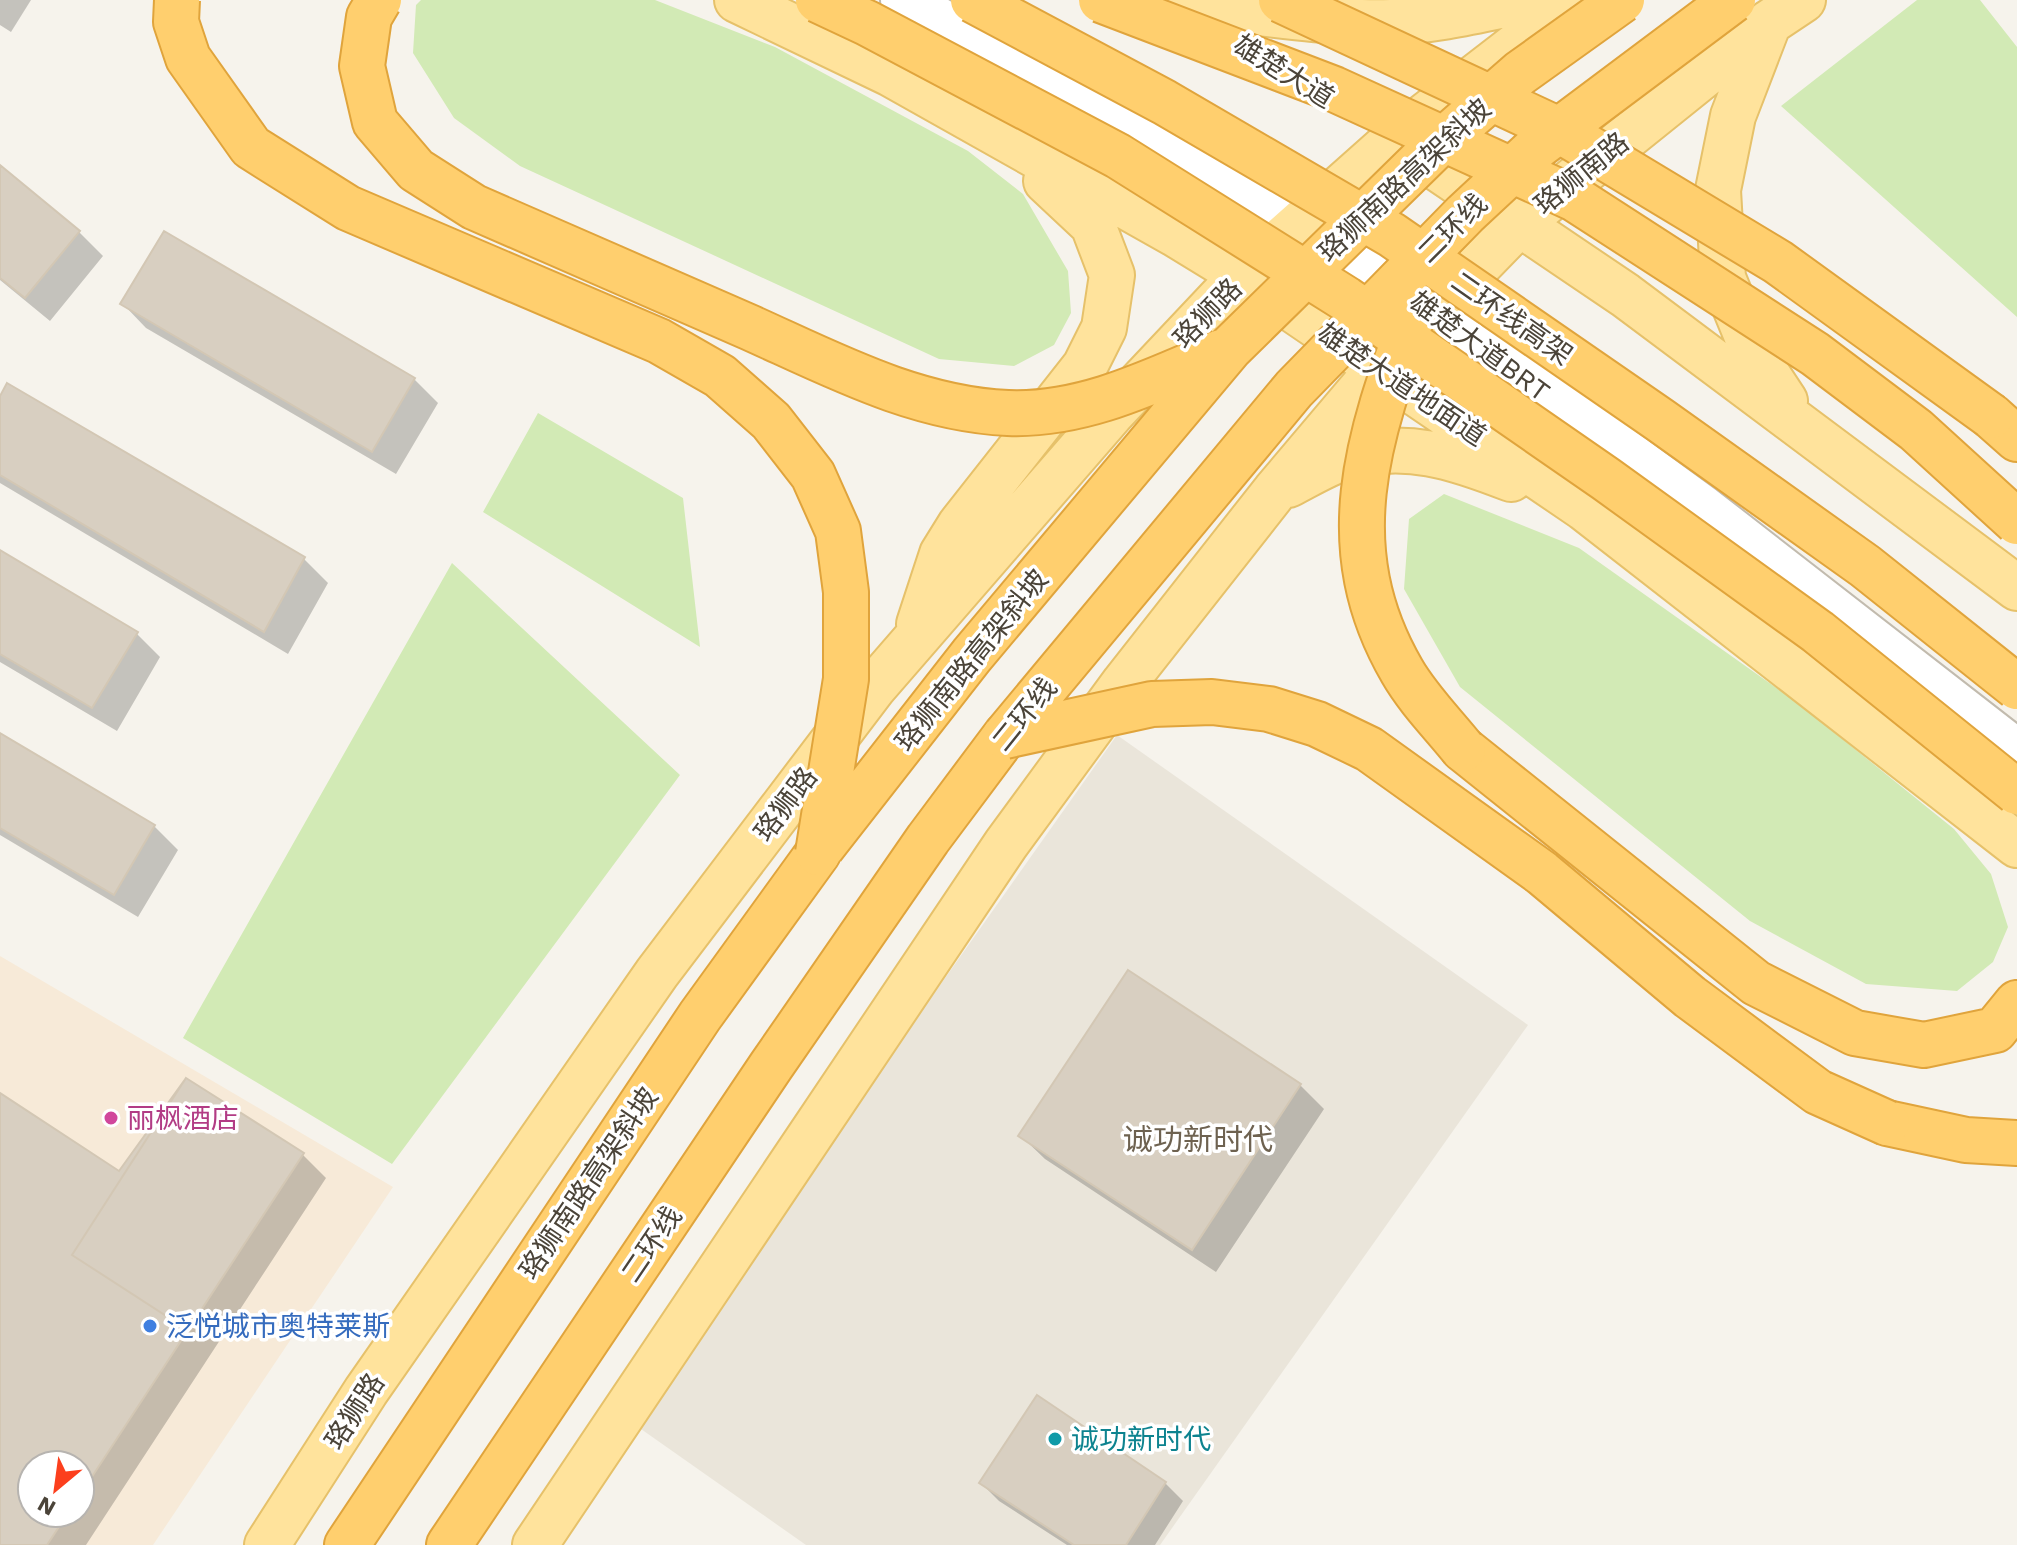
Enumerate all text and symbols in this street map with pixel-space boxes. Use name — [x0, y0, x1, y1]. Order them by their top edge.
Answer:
street label: 雄楚大道 — [1227, 28, 1340, 115]
street label: 珞狮南路高架斜坡 — [1311, 92, 1498, 269]
street label: 珞狮南路 — [1527, 125, 1635, 221]
street label: 二环线 — [1411, 187, 1494, 270]
street label: 二环线高架 — [1445, 265, 1579, 372]
street label: 珞狮路 — [1166, 272, 1248, 355]
street label: 雄楚大道BRT — [1403, 284, 1556, 408]
street label: 雄楚大道地面道 — [1311, 316, 1492, 453]
street label: 珞狮南路高架斜坡 — [888, 563, 1055, 758]
street label: 二环线 — [985, 671, 1064, 757]
street label: 珞狮路 — [747, 761, 824, 848]
street label: 珞狮南路高架斜坡 — [512, 1081, 665, 1285]
place label: 丽枫酒店 — [127, 1102, 239, 1135]
marker: 丽枫酒店 — [102, 1109, 120, 1127]
district label: 诚功新时代 — [1123, 1122, 1273, 1157]
street label: 二环线 — [614, 1200, 689, 1288]
place label: 泛悦城市奥特莱斯 — [166, 1310, 390, 1343]
marker: 泛悦城市奥特莱斯 — [141, 1317, 159, 1335]
street label: 珞狮路 — [318, 1367, 391, 1455]
place label: 诚功新时代 — [1071, 1423, 1211, 1456]
marker: 诚功新时代 — [1046, 1430, 1064, 1448]
north arrow — [16, 1449, 96, 1529]
text: N — [33, 1491, 60, 1521]

